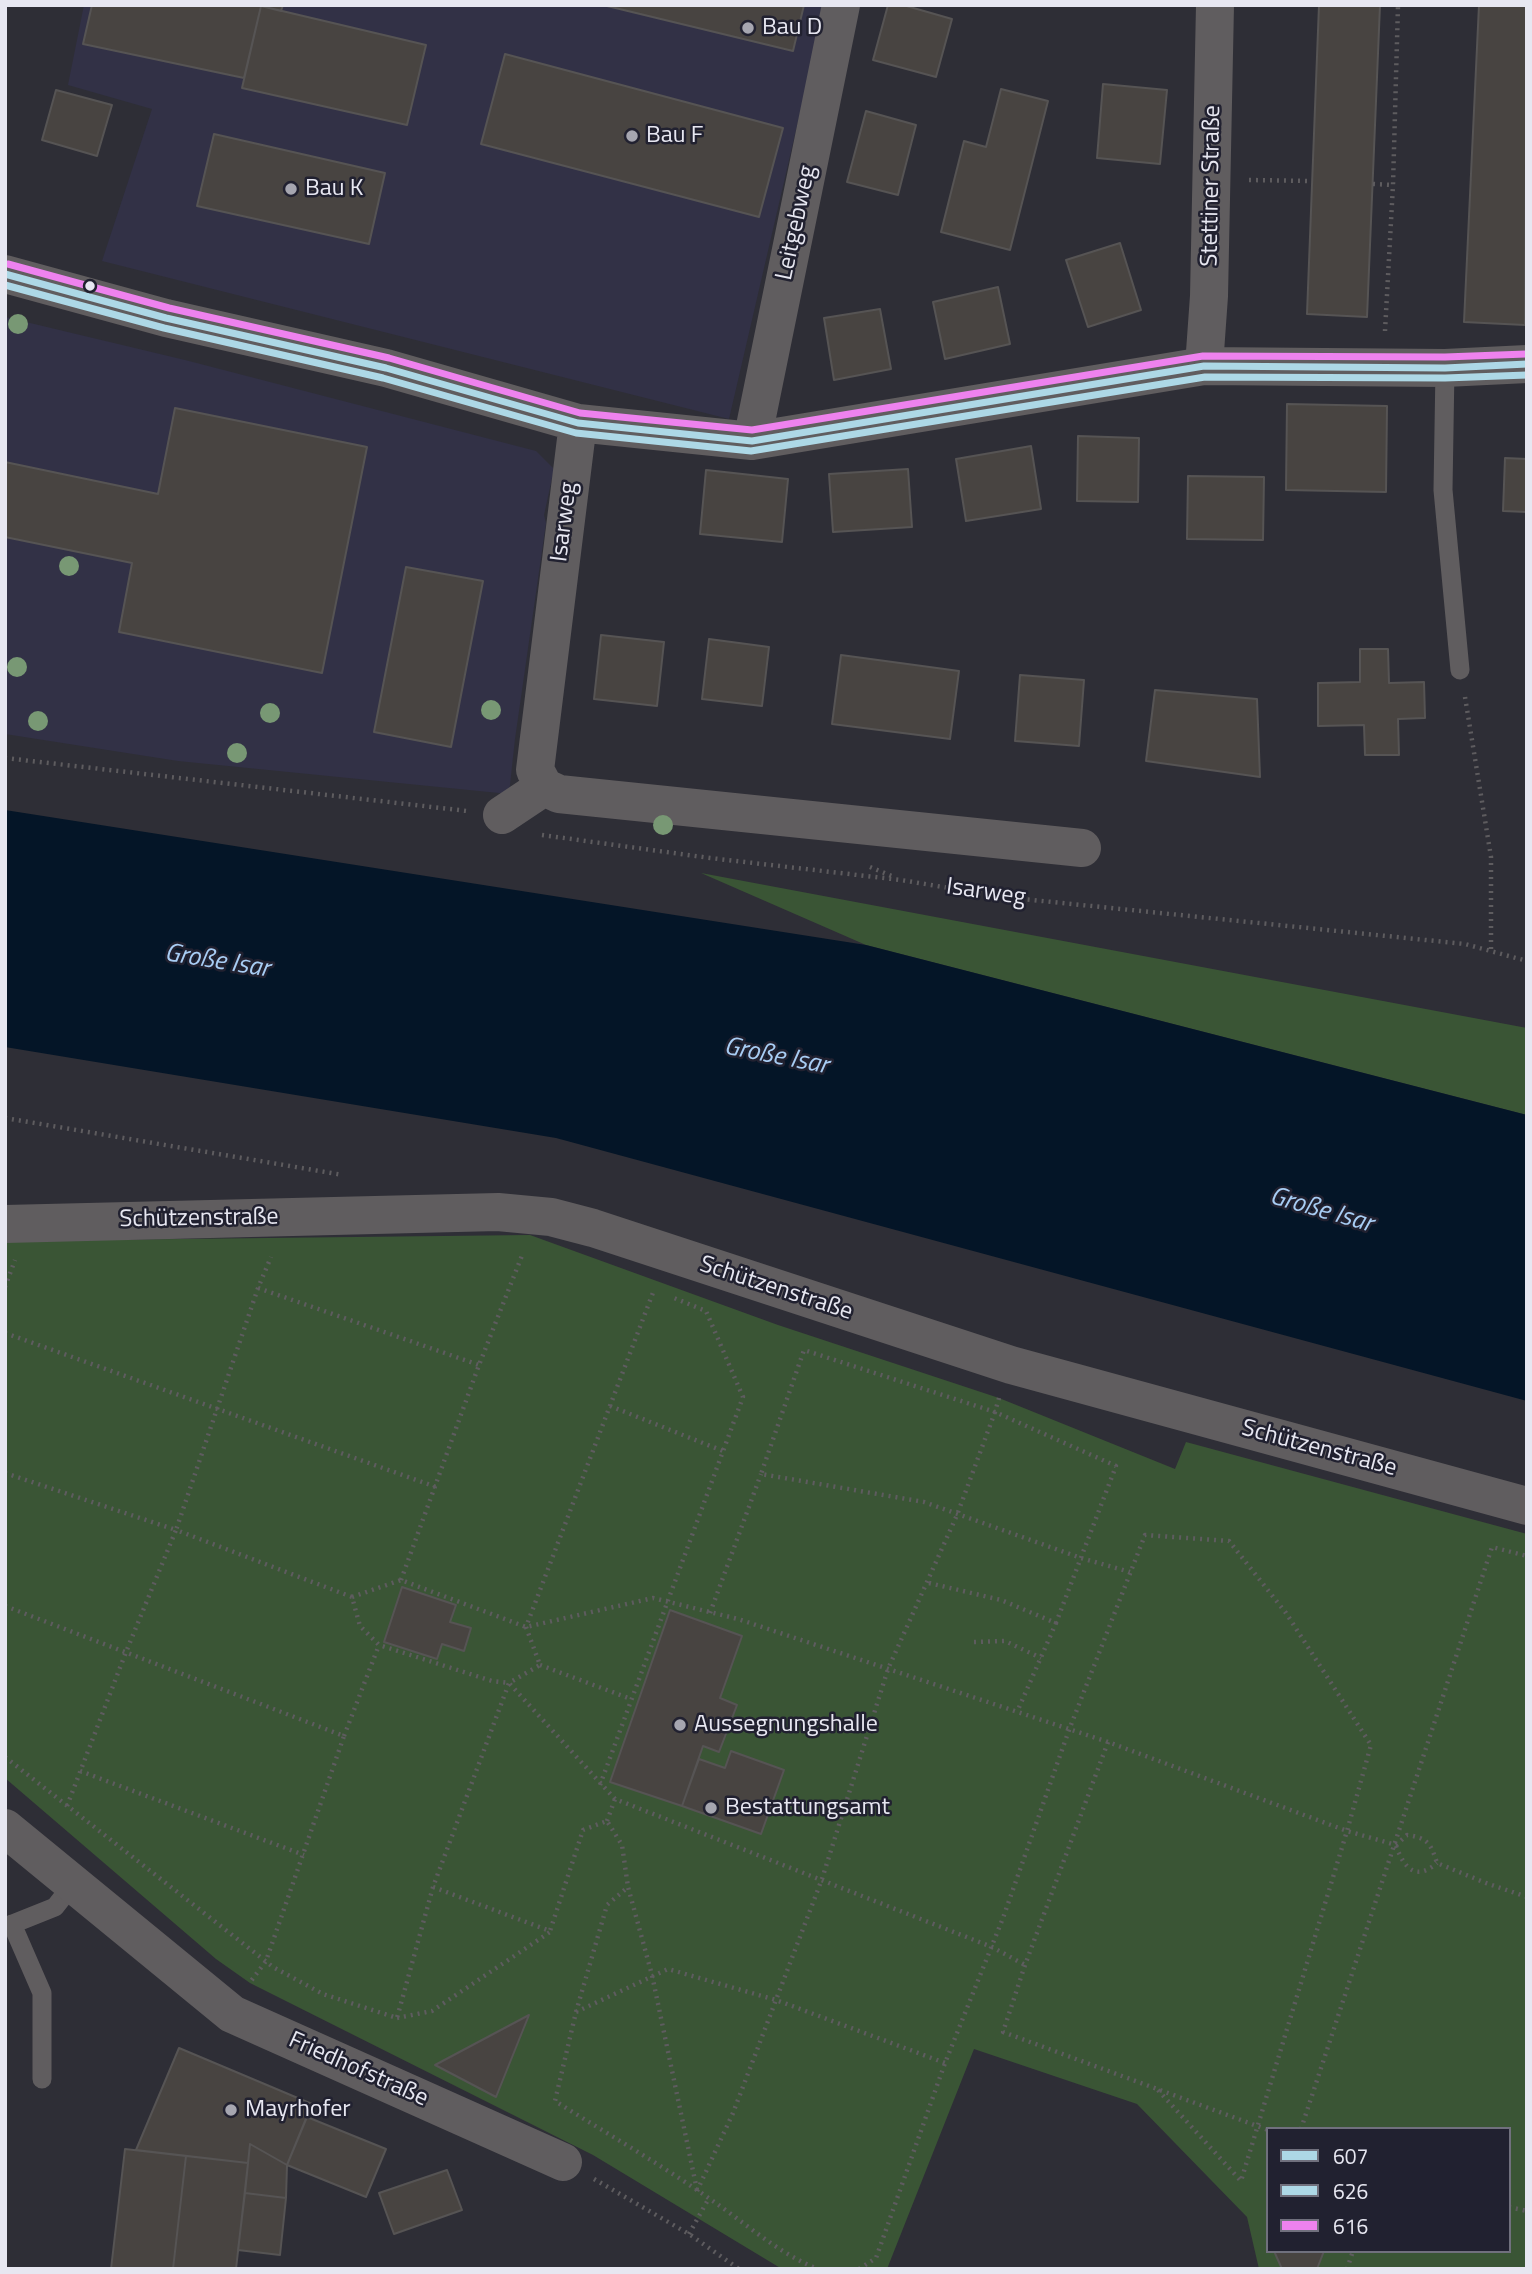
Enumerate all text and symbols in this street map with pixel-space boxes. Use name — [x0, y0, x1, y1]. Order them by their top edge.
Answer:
place label: Bau D — [762, 14, 822, 42]
marker: Bau D — [740, 20, 756, 36]
street label: Stettiner Straße — [1196, 105, 1228, 267]
place label: Bau F — [646, 122, 703, 150]
marker: Bau F — [624, 128, 640, 144]
street label: Leitgebweg — [771, 163, 823, 283]
place label: Bau K — [305, 175, 363, 203]
marker: Bau K — [283, 181, 299, 197]
unlabelled marker — [83, 279, 97, 293]
street label: Isarweg — [546, 481, 584, 563]
street label: Isarweg — [944, 873, 1028, 913]
water label: Große Isar — [162, 938, 272, 986]
water label: Große Isar — [721, 1032, 831, 1082]
water label: Große Isar — [1266, 1181, 1376, 1241]
street label: Schützenstraße — [119, 1203, 279, 1235]
street label: Schützenstraße — [696, 1251, 856, 1327]
street label: Schützenstraße — [1238, 1414, 1400, 1484]
place label: Aussegnungshalle — [694, 1711, 878, 1739]
marker: Aussegnungshalle — [672, 1717, 688, 1733]
place label: Bestattungsamt — [725, 1794, 890, 1822]
marker: Bestattungsamt — [703, 1800, 719, 1816]
street label: Friedhofstraße — [284, 2026, 432, 2114]
place label: Mayrhofer — [245, 2096, 351, 2124]
marker: Mayrhofer — [223, 2102, 239, 2118]
legend — [1266, 2127, 1511, 2253]
text: 607 — [1333, 2140, 1368, 2172]
text: 626 — [1333, 2175, 1368, 2207]
text: 616 — [1333, 2210, 1368, 2242]

